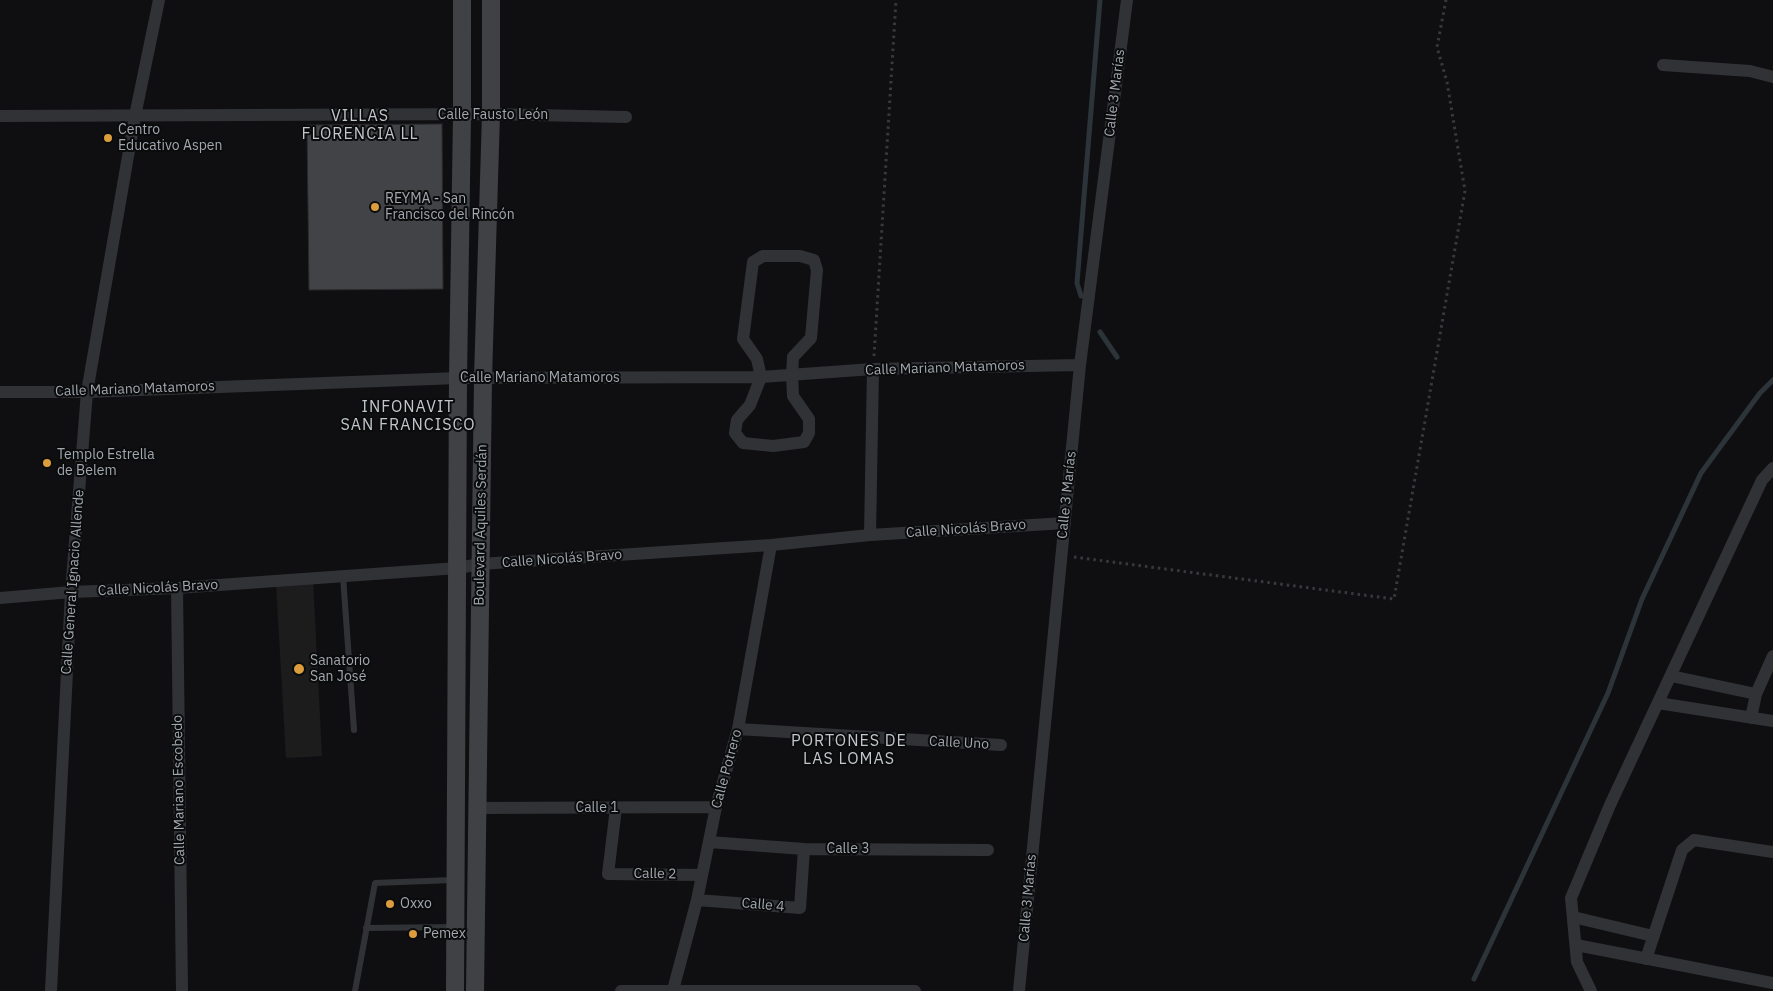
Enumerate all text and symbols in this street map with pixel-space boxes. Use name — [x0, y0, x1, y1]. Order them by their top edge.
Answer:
street label: Calle 3 Marías — [1101, 48, 1129, 138]
district label: VILLAS FLORENCIA LL — [300, 106, 420, 144]
street label: Calle Fausto León — [438, 107, 548, 123]
place label: Centro Educativo Aspen — [118, 122, 222, 154]
marker: Centro Educativo Aspen — [102, 132, 114, 144]
place label: REYMA - San Francisco del Rincón — [385, 191, 515, 223]
marker: REYMA - San Francisco del Rincón — [369, 201, 381, 213]
street label: Calle Mariano Matamoros — [865, 357, 1025, 379]
street label: Calle Mariano Matamoros — [460, 370, 620, 386]
street label: Calle Mariano Matamoros — [55, 378, 215, 400]
district label: INFONAVIT SAN FRANCISCO — [339, 397, 477, 435]
street label: Boulevard Aquiles Serdán — [471, 444, 491, 606]
place label: Templo Estrella de Belem — [57, 447, 155, 480]
street label: Calle 3 Marías — [1054, 450, 1080, 540]
marker: Templo Estrella de Belem — [41, 457, 53, 469]
street label: Calle General Ignacio Allende — [58, 489, 88, 675]
street label: Calle Nicolás Bravo — [905, 516, 1027, 542]
street label: Calle Nicolás Bravo — [501, 546, 623, 572]
street label: Calle Nicolás Bravo — [97, 576, 219, 600]
place label: Sanatorio San José — [310, 653, 370, 686]
marker: Sanatorio San José — [292, 662, 306, 676]
street label: Calle Mariano Escobedo — [169, 715, 189, 865]
street label: Calle Potrero — [708, 728, 746, 810]
district label: PORTONES DE LAS LOMAS — [790, 731, 908, 769]
street label: Calle Uno — [929, 733, 989, 753]
street label: Calle 1 — [575, 800, 619, 816]
street label: Calle 3 — [826, 841, 870, 857]
street label: Calle 3 Marías — [1016, 853, 1040, 943]
street label: Calle 2 — [633, 865, 677, 883]
street label: Calle 4 — [741, 895, 785, 915]
place label: Oxxo — [400, 896, 432, 912]
marker: Oxxo — [384, 898, 396, 910]
place label: Pemex — [423, 926, 466, 942]
marker: Pemex — [407, 928, 419, 940]

